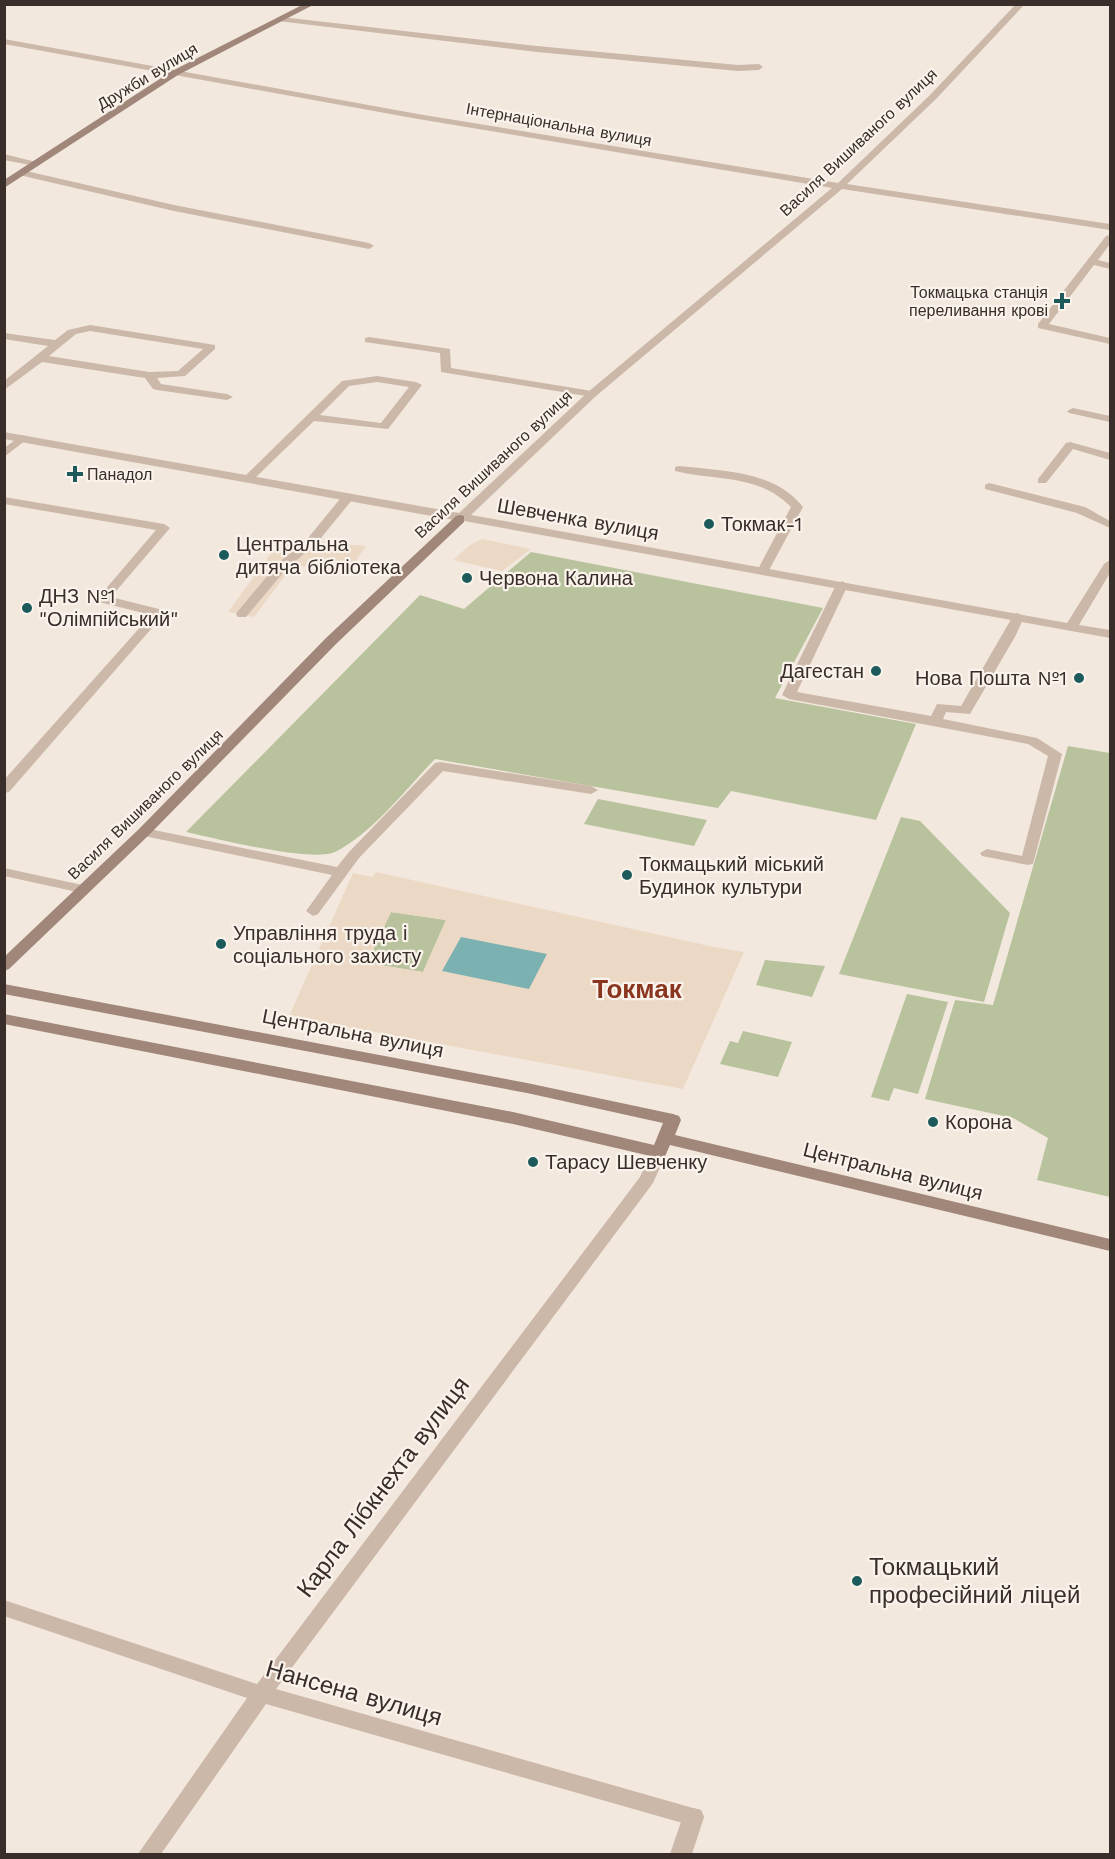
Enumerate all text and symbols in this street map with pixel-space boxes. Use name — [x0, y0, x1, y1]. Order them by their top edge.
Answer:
street label: Дружби вулиця — [93, 39, 201, 114]
street label: Василя Вишиваного вулиця — [776, 64, 941, 220]
street label: Інтернаціональна вулиця — [465, 99, 653, 150]
place label: Токмацька станція переливання крові — [909, 283, 1048, 320]
marker: Токмацька станція переливання крові — [1053, 292, 1071, 310]
street label: Василя Вишиваного вулиця — [411, 386, 576, 542]
place label: Панадол — [87, 465, 152, 484]
marker: Панадол — [68, 467, 82, 481]
street label: Шевченка вулиця — [495, 493, 661, 545]
place label: Токмак-1 — [721, 512, 802, 536]
marker: Токмак-1 — [702, 517, 716, 531]
place label: Центральна дитяча бібліотека — [236, 532, 402, 579]
marker: Центральна дитяча бібліотека — [217, 548, 231, 562]
place label: Червона Калина — [479, 566, 634, 590]
marker: Червона Калина — [460, 571, 474, 585]
place label: ДНЗ №1 "Олімпійський" — [39, 584, 178, 631]
marker: ДНЗ №1 "Олімпійський" — [20, 601, 34, 615]
place label: Дагестан — [780, 659, 864, 683]
marker: Дагестан — [869, 664, 883, 678]
place label: Нова Пошта №1 — [915, 666, 1067, 690]
marker: Нова Пошта №1 — [1072, 671, 1086, 685]
street label: Василя Вишиваного вулиця — [64, 725, 227, 883]
place label: Токмацький міський Будинок культури — [639, 852, 824, 899]
marker: Токмацький міський Будинок культури — [620, 868, 634, 882]
place label: Управління труда і соціального захисту — [233, 921, 421, 968]
marker: Управління труда і соціального захисту — [214, 937, 228, 951]
district label: Токмак — [592, 974, 683, 1004]
street label: Центральна вулиця — [260, 1004, 446, 1062]
place label: Корона — [945, 1110, 1013, 1134]
marker: Корона — [926, 1115, 940, 1129]
street label: Центральна вулиця — [801, 1137, 985, 1205]
place label: Тарасу Шевченку — [545, 1150, 707, 1174]
marker: Тарасу Шевченку — [526, 1155, 540, 1169]
street label: Карла Лібкнехта вулиця — [291, 1371, 475, 1603]
place label: Токмацький професійний ліцей — [869, 1553, 1080, 1609]
marker: Токмацький професійний ліцей — [850, 1574, 864, 1588]
street label: Нансена вулиця — [263, 1654, 445, 1732]

